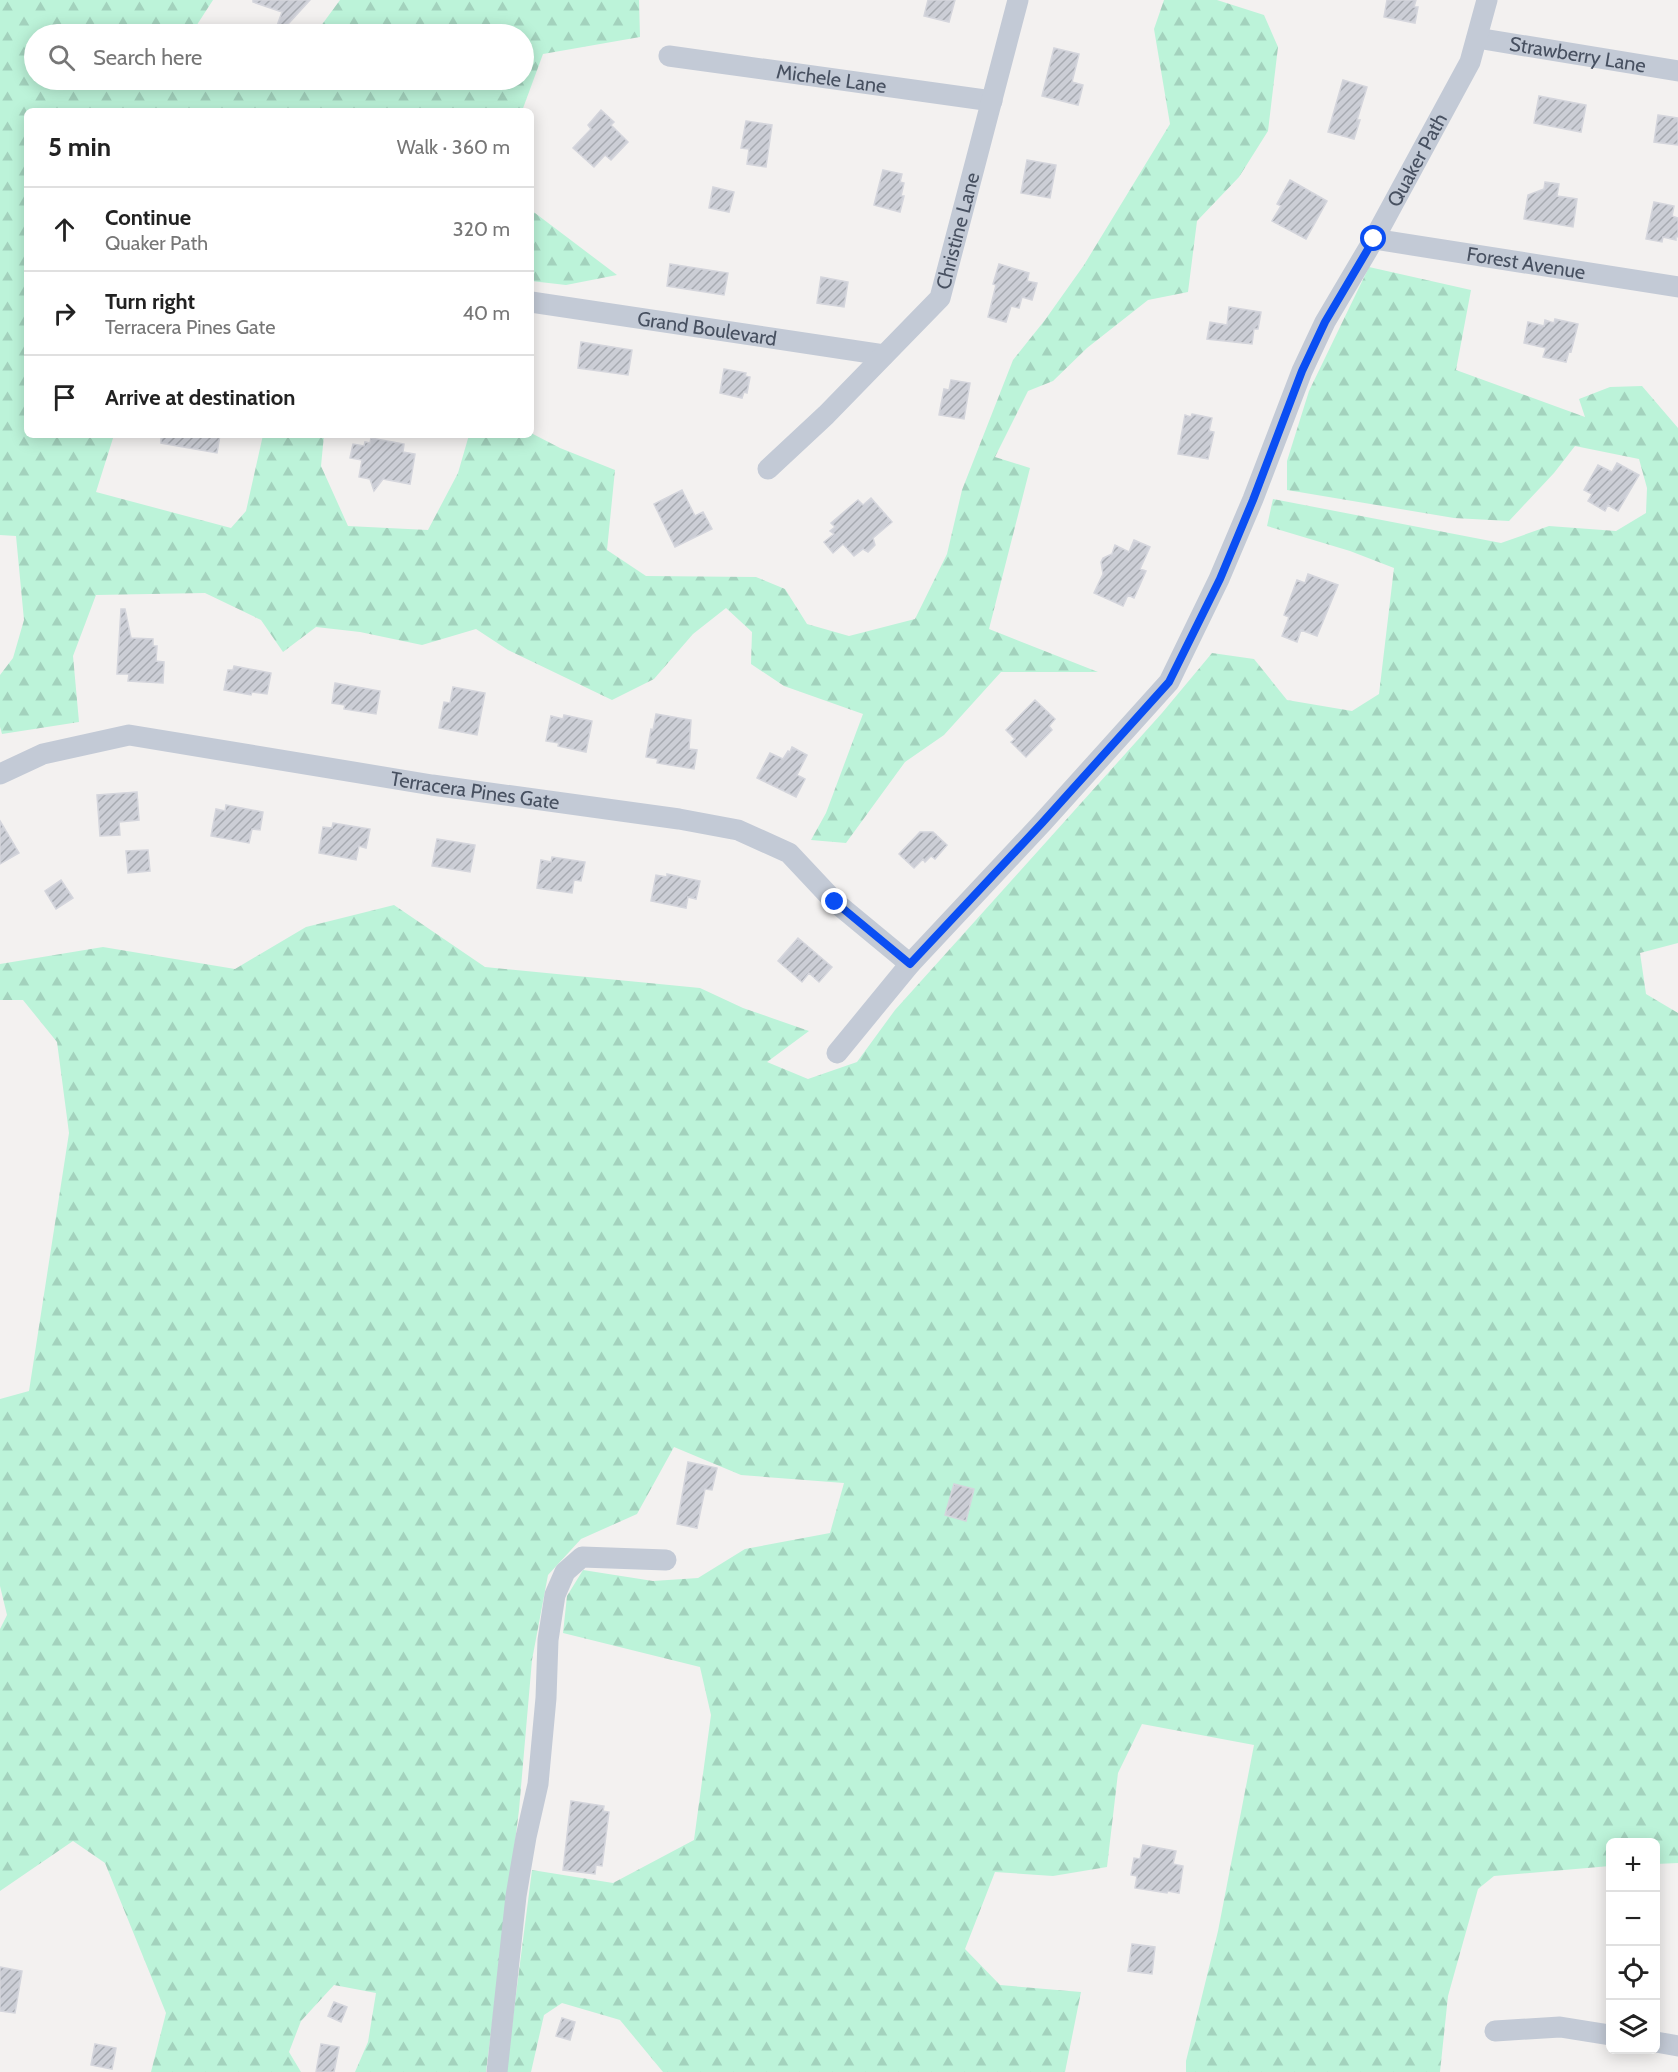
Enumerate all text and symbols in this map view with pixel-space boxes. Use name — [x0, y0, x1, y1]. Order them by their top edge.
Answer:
search box — [24, 24, 534, 90]
street label: Strawberry Lane — [1508, 32, 1648, 78]
icon: search — [45, 41, 78, 74]
text: Search here — [93, 44, 202, 71]
street label: Michele Lane — [775, 59, 888, 98]
street label: Quaker Path — [1382, 109, 1452, 211]
text: 5 min — [48, 131, 111, 163]
text: Walk · 360 m — [397, 135, 510, 159]
street label: Christine Lane — [931, 170, 984, 292]
text: Continue — [105, 204, 191, 231]
icon: ahead — [48, 213, 81, 246]
text: 320 m — [453, 217, 510, 241]
route start — [1360, 225, 1386, 251]
text: Quaker Path — [105, 231, 208, 255]
street label: Forest Avenue — [1465, 242, 1587, 284]
text: Turn right — [105, 288, 195, 315]
icon: right — [48, 297, 81, 330]
text: 40 m — [462, 301, 510, 325]
street label: Grand Boulevard — [636, 306, 778, 351]
text: Terracera Pines Gate — [105, 315, 275, 339]
icon: arrive — [48, 381, 81, 414]
text: Arrive at destination — [105, 384, 295, 411]
street label: Terracera Pines Gate — [389, 766, 561, 814]
route end — [821, 888, 847, 914]
map controls — [1606, 1838, 1660, 2054]
button: + — [1606, 1838, 1660, 1892]
button: − — [1606, 1892, 1660, 1946]
button: locate — [1606, 1946, 1660, 2000]
button: layers — [1606, 2000, 1660, 2054]

